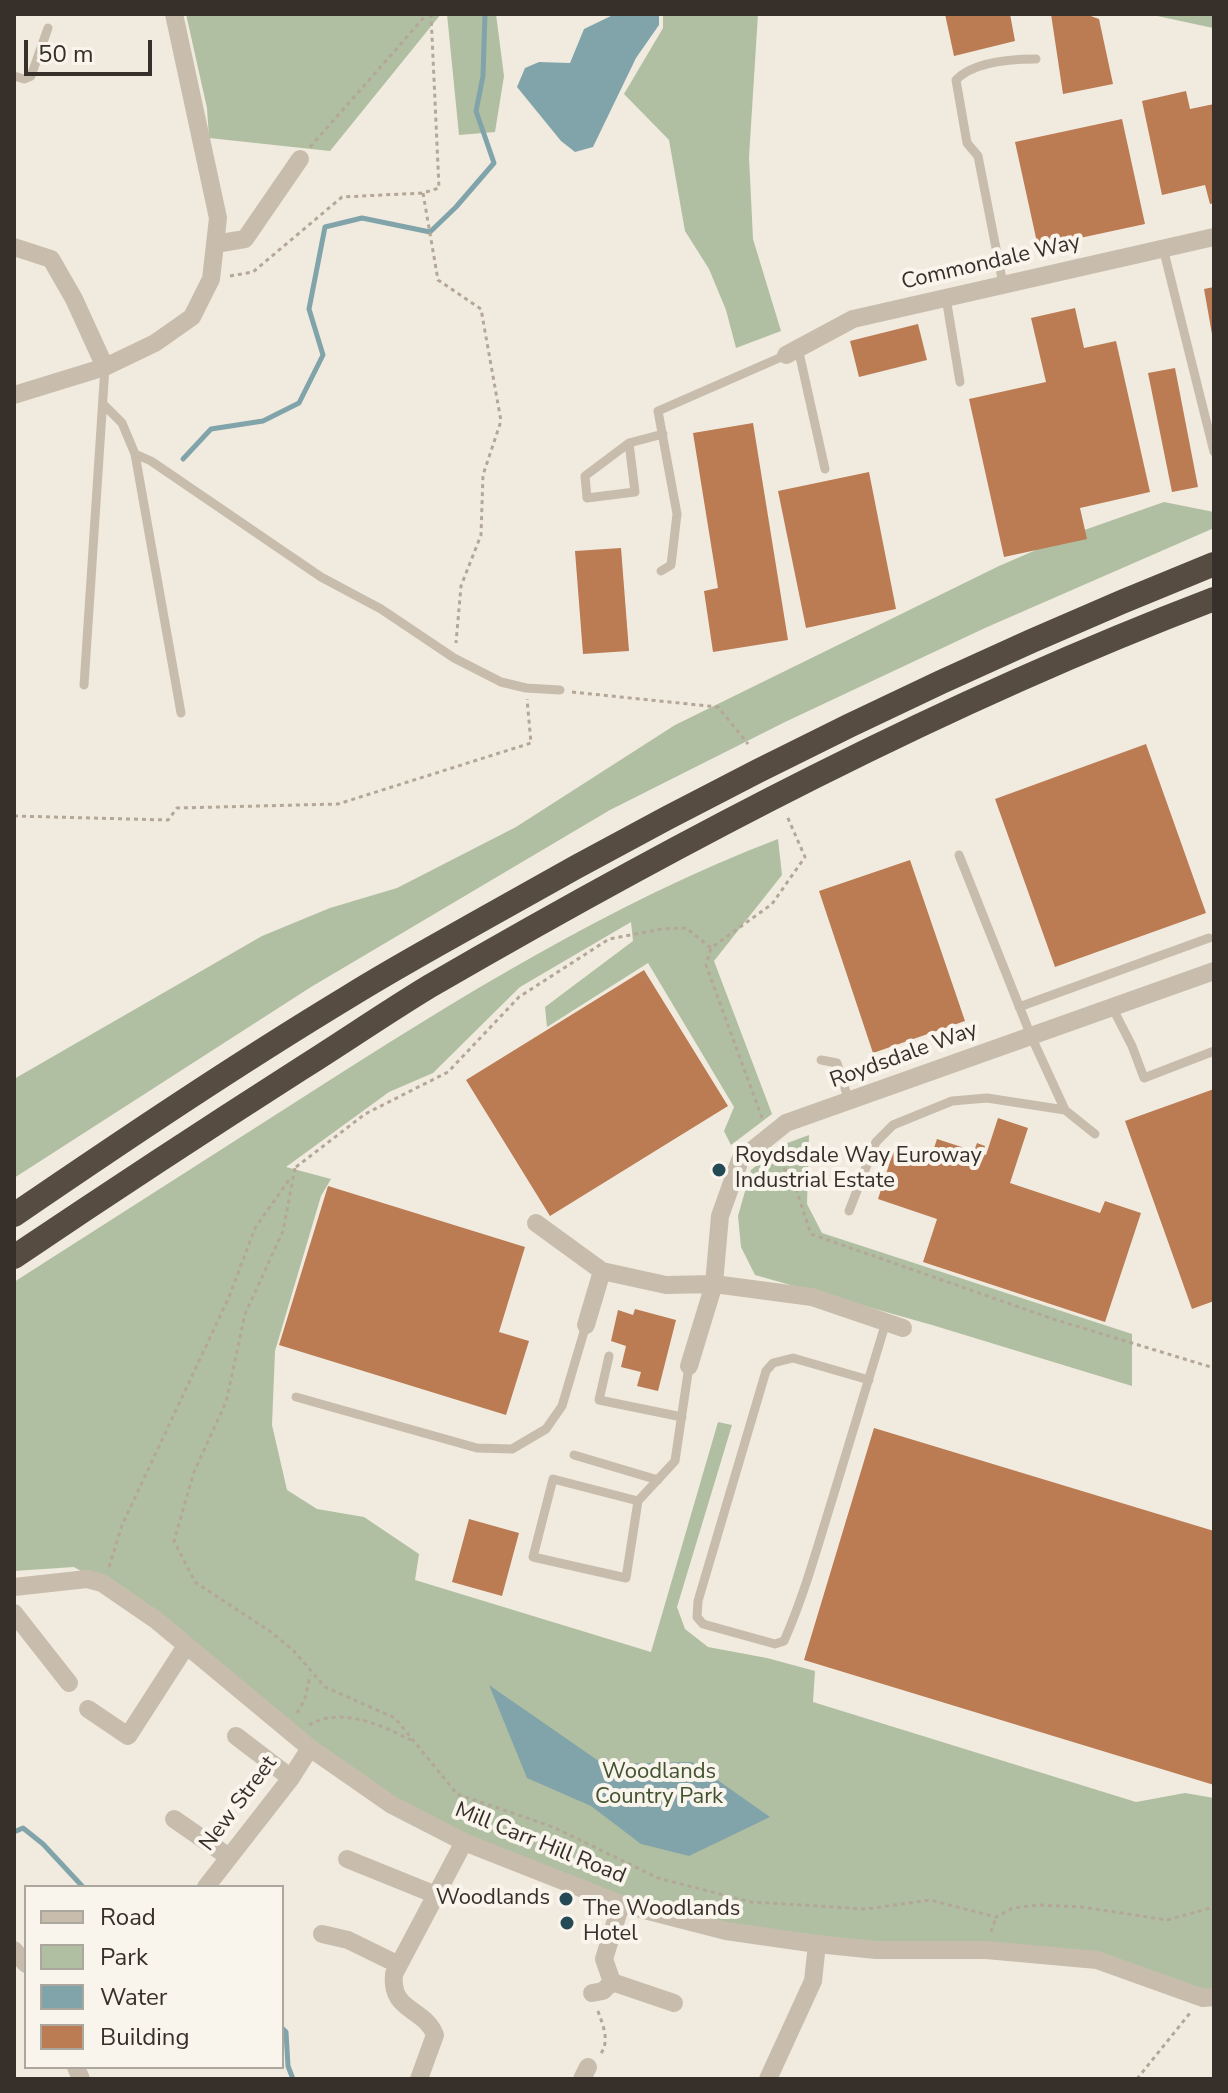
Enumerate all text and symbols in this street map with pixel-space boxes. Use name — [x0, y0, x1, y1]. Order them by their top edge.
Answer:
scale bar — [28, 24, 156, 74]
text: 50 m — [38, 38, 94, 70]
street label: Commondale Way — [899, 230, 1083, 296]
street label: Roydsdale Way — [827, 1017, 981, 1095]
place label: Roydsdale Way Euroway Industrial Estate — [735, 1144, 982, 1196]
marker: Roydsdale Way Euroway Industrial Estate — [710, 1161, 728, 1179]
street label: New Street — [195, 1751, 283, 1857]
park label: Woodlands Country Park — [595, 1760, 723, 1812]
street label: Mill Carr Hill Road — [451, 1798, 629, 1890]
legend — [24, 1885, 284, 2069]
place label: Woodlands — [436, 1886, 550, 1912]
marker: Woodlands — [557, 1890, 575, 1908]
place label: The Woodlands Hotel — [583, 1897, 740, 1948]
text: Road — [100, 1901, 156, 1933]
marker: The Woodlands Hotel — [558, 1914, 576, 1932]
text: Park — [100, 1941, 148, 1973]
text: Water — [100, 1981, 167, 2013]
text: Building — [100, 2021, 190, 2053]

